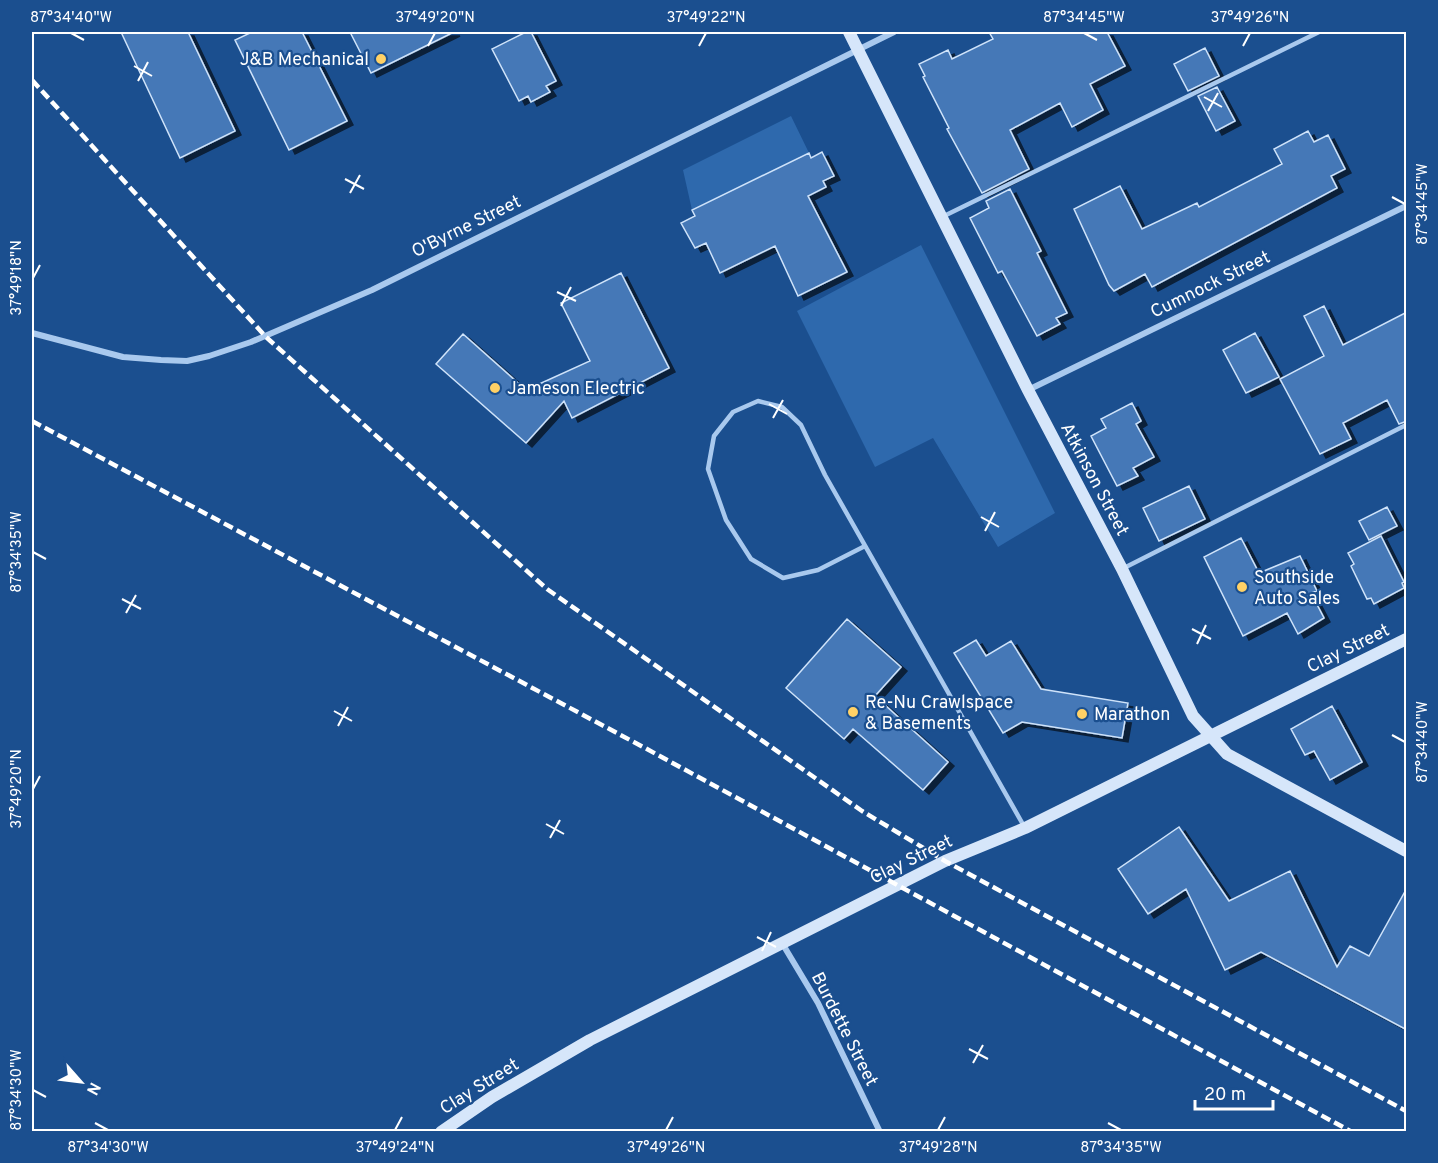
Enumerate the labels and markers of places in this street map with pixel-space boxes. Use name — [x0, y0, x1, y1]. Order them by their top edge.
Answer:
place label: J&B Mechanical — [240, 49, 369, 72]
marker: J&B Mechanical — [374, 52, 388, 66]
place label: Jameson Electric — [507, 378, 645, 401]
marker: Jameson Electric — [488, 381, 502, 395]
place label: Southside Auto Sales — [1254, 567, 1340, 611]
marker: Southside Auto Sales — [1235, 580, 1249, 594]
place label: Re-Nu Crawlspace & Basements — [865, 692, 1013, 736]
place label: Marathon — [1094, 704, 1170, 727]
marker: Re-Nu Crawlspace & Basements — [846, 705, 860, 719]
marker: Marathon — [1075, 707, 1089, 721]

